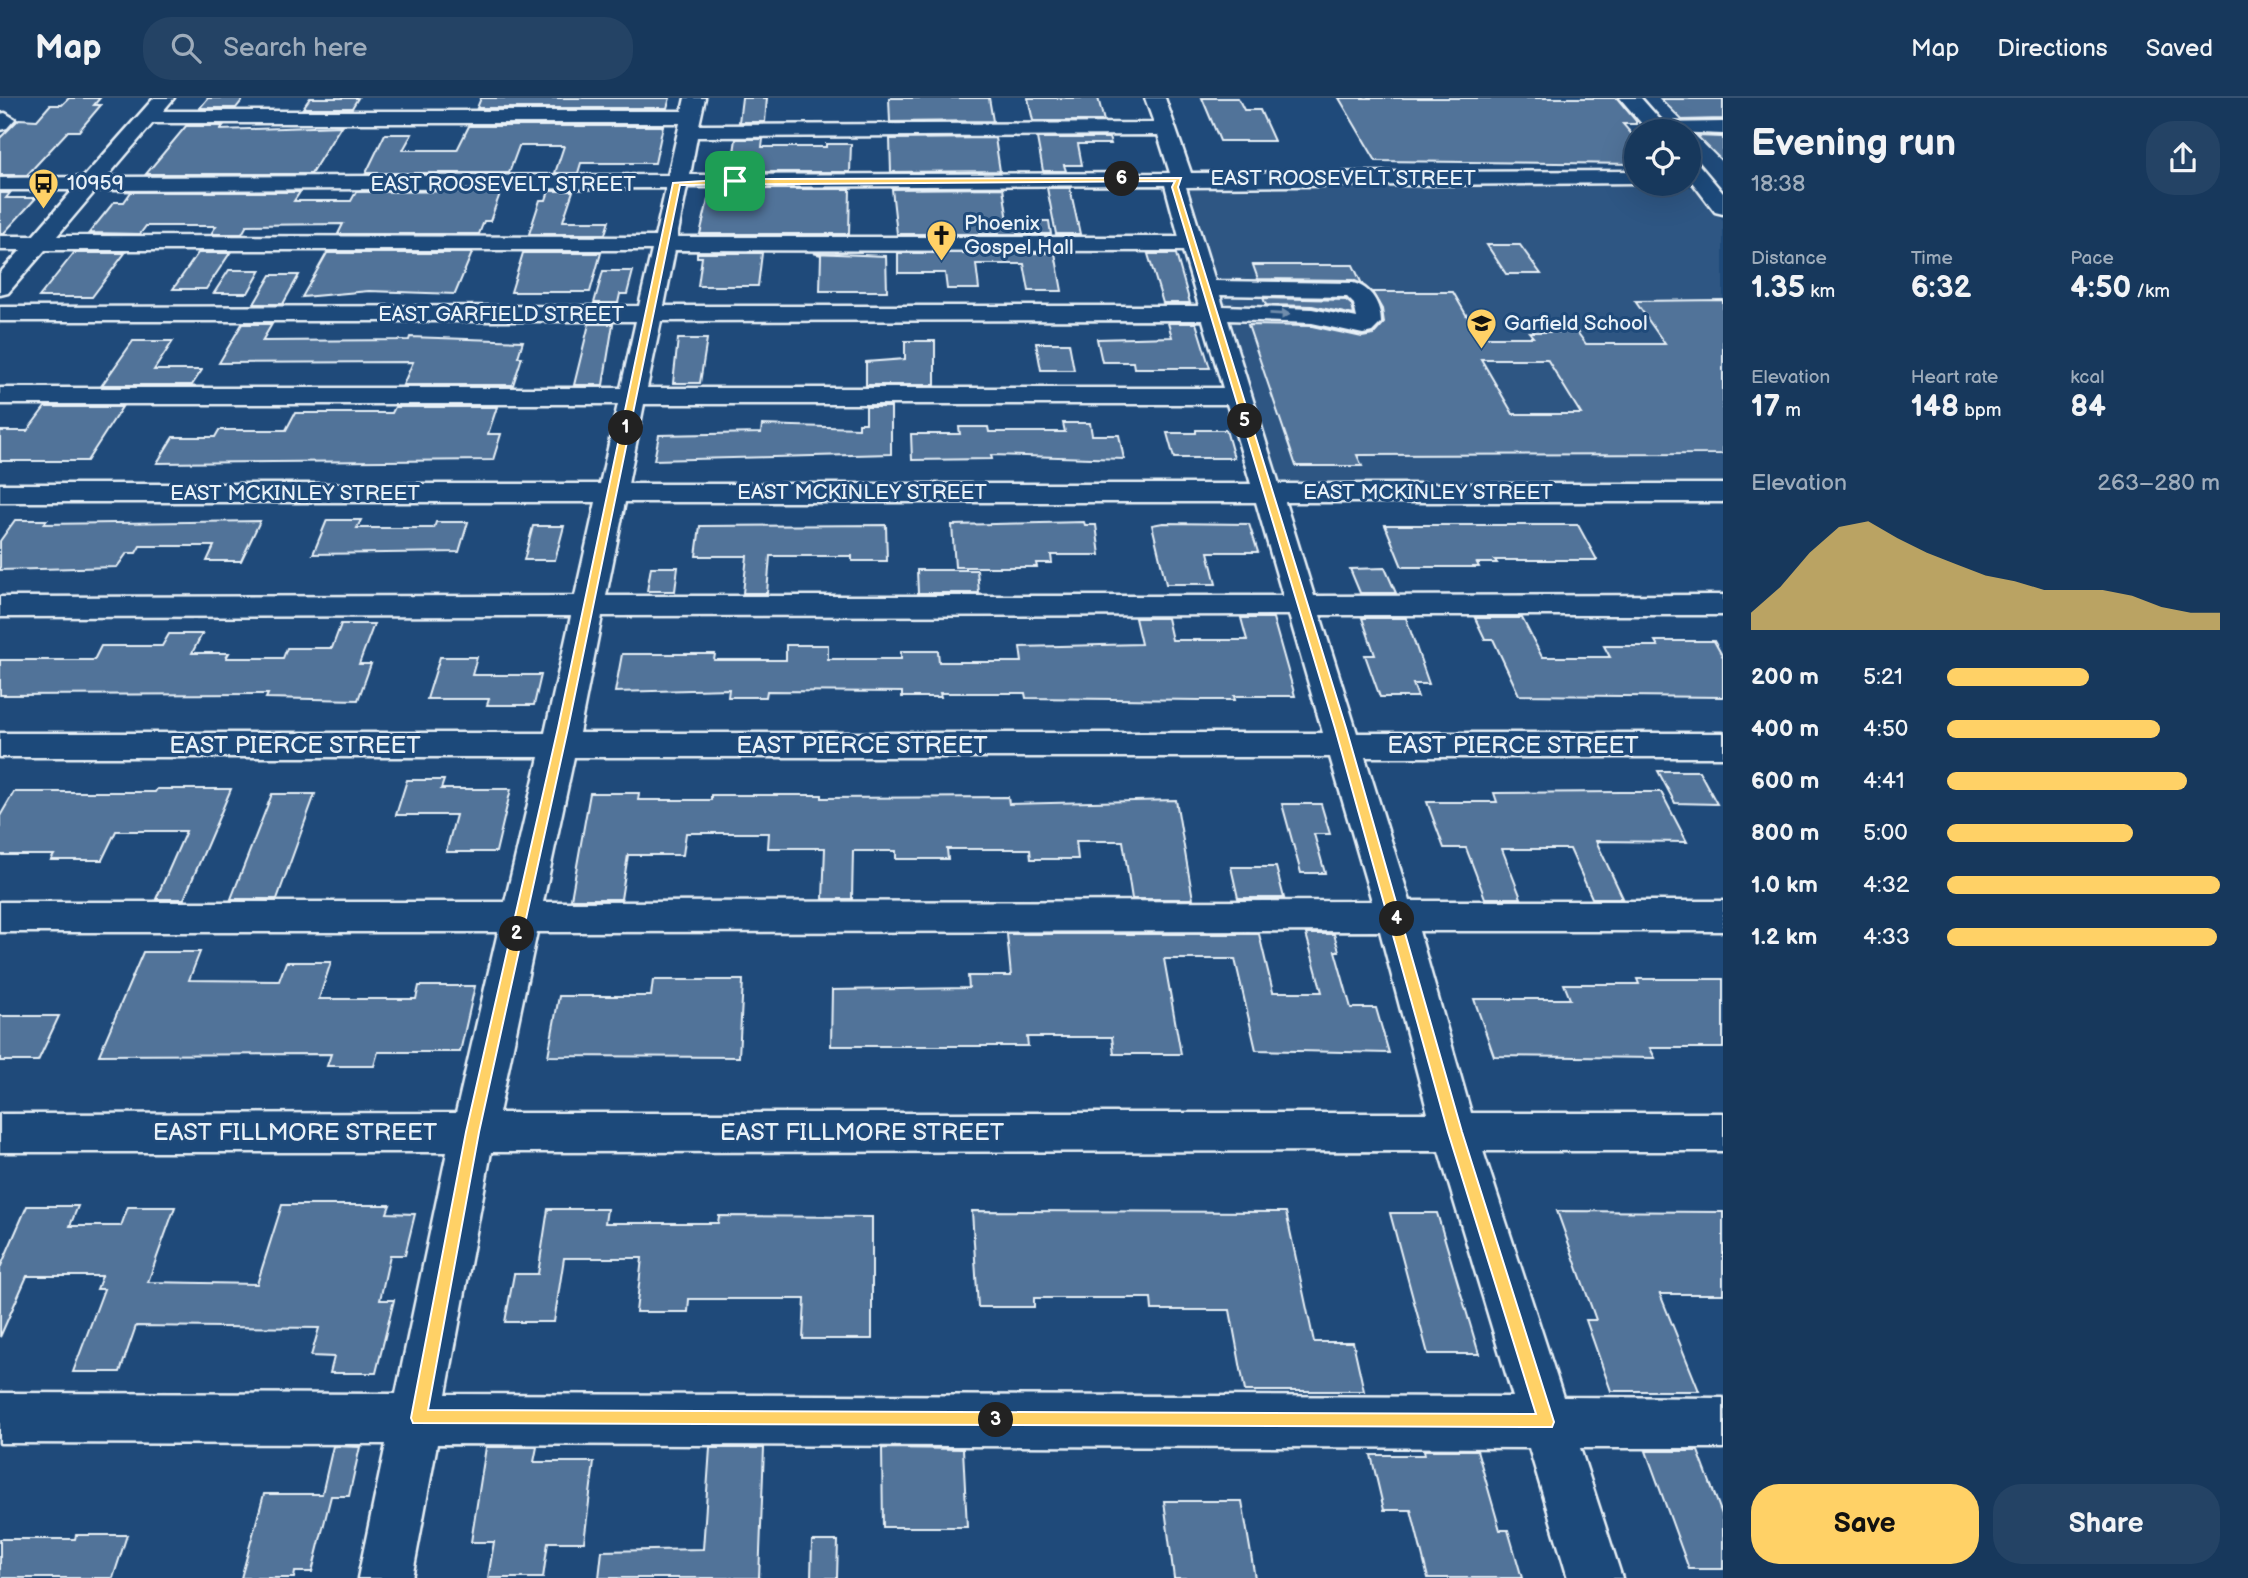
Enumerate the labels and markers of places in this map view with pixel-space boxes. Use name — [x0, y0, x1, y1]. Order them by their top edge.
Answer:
pin — [705, 151, 765, 211]
pin: 6 — [1104, 162, 1140, 196]
bus stop icon: 10959 — [27, 166, 61, 210]
place label: 10959 — [67, 171, 124, 196]
place label: Phoenix Gospel Hall — [964, 211, 1074, 260]
church icon: Phoenix Gospel Hall — [924, 218, 958, 262]
school or university icon: Garfield School — [1464, 306, 1498, 350]
place label: Garfield School — [1504, 311, 1648, 336]
pin: 5 — [1228, 404, 1262, 438]
pin: 1 — [608, 410, 644, 446]
pin: 4 — [1380, 902, 1414, 936]
pin: 2 — [500, 916, 534, 952]
pin: 3 — [978, 1402, 1014, 1438]

